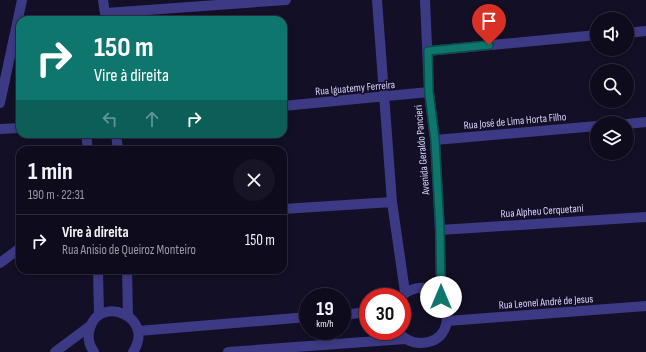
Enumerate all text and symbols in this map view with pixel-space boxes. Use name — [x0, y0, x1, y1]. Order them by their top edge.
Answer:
pin — [472, 4, 506, 45]
icon: arrive — [478, 10, 500, 32]
map controls — [590, 12, 634, 160]
button: sound — [590, 12, 634, 56]
text: 150 m — [94, 31, 154, 64]
icon: right — [28, 32, 80, 84]
button: search — [590, 64, 634, 108]
text: Vire à direita — [94, 65, 169, 86]
street label: Rua Iguatemy Ferreira — [315, 78, 395, 98]
street label: Avenida Geraldo Pancieri — [412, 105, 432, 196]
icon: left — [99, 108, 121, 130]
icon: ahead — [141, 108, 163, 130]
icon: right — [183, 108, 205, 130]
street label: Rua José de Lima Horta Filho — [463, 110, 567, 132]
button: layers — [590, 116, 634, 160]
text: 1 min — [28, 157, 73, 186]
button: close — [233, 159, 275, 201]
text: 190 m · 22:31 — [28, 187, 84, 203]
street label: Rua Alpheu Cerquetani — [500, 202, 584, 220]
text: Vire à direita — [62, 223, 129, 242]
icon: right — [28, 230, 50, 252]
text: 150 m — [245, 231, 275, 250]
text: Rua Anisio de Queiroz Monteiro — [62, 242, 196, 258]
position arrow — [420, 276, 462, 318]
speed limit sign: 30 — [359, 288, 411, 340]
street label: Rua Leonel André de Jesus — [498, 292, 594, 312]
text: 19 — [316, 297, 334, 321]
text: km/h — [316, 318, 334, 330]

